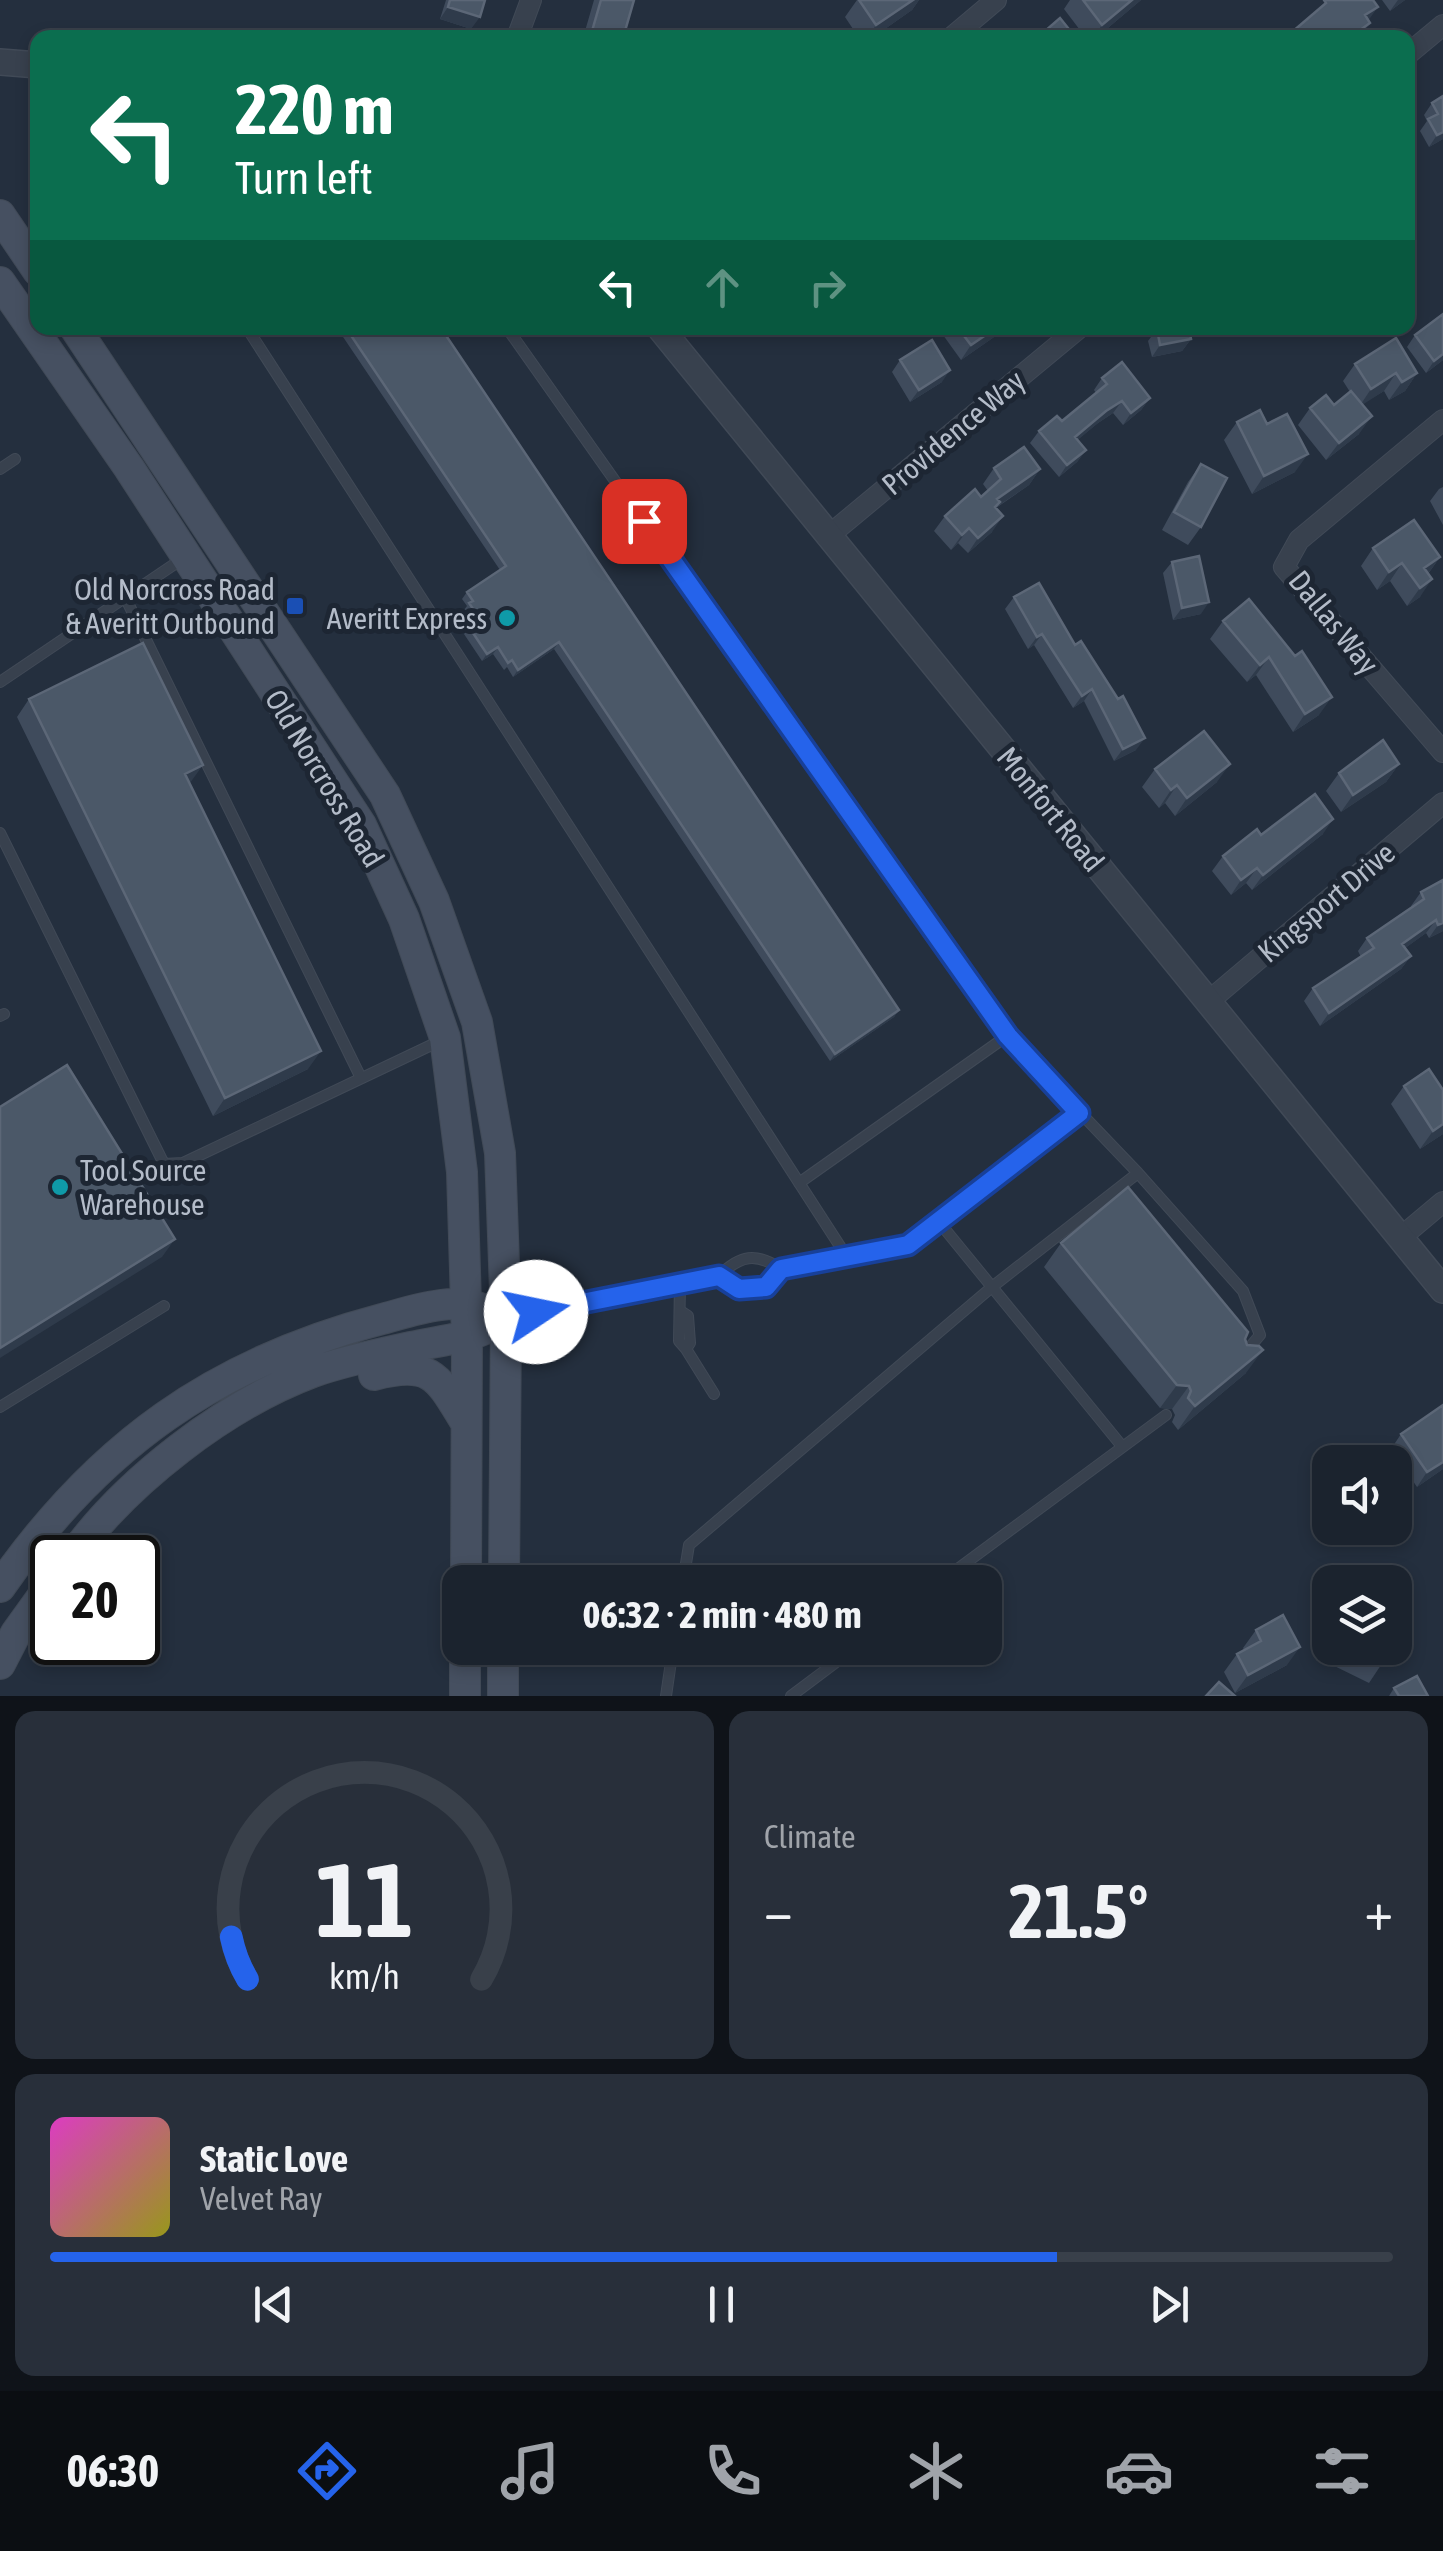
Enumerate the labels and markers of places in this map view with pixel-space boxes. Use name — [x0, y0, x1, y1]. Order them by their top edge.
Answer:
pin — [602, 479, 687, 564]
place label: Old Norcross Road & Averitt Outbound — [66, 572, 275, 640]
marker: Old Norcross Road & Averitt Outbound — [284, 595, 306, 617]
place label: Averitt Express — [327, 601, 487, 635]
marker: Averitt Express — [496, 607, 518, 629]
place label: Tool Source Warehouse — [80, 1153, 206, 1221]
marker: Tool Source Warehouse — [49, 1176, 71, 1198]

